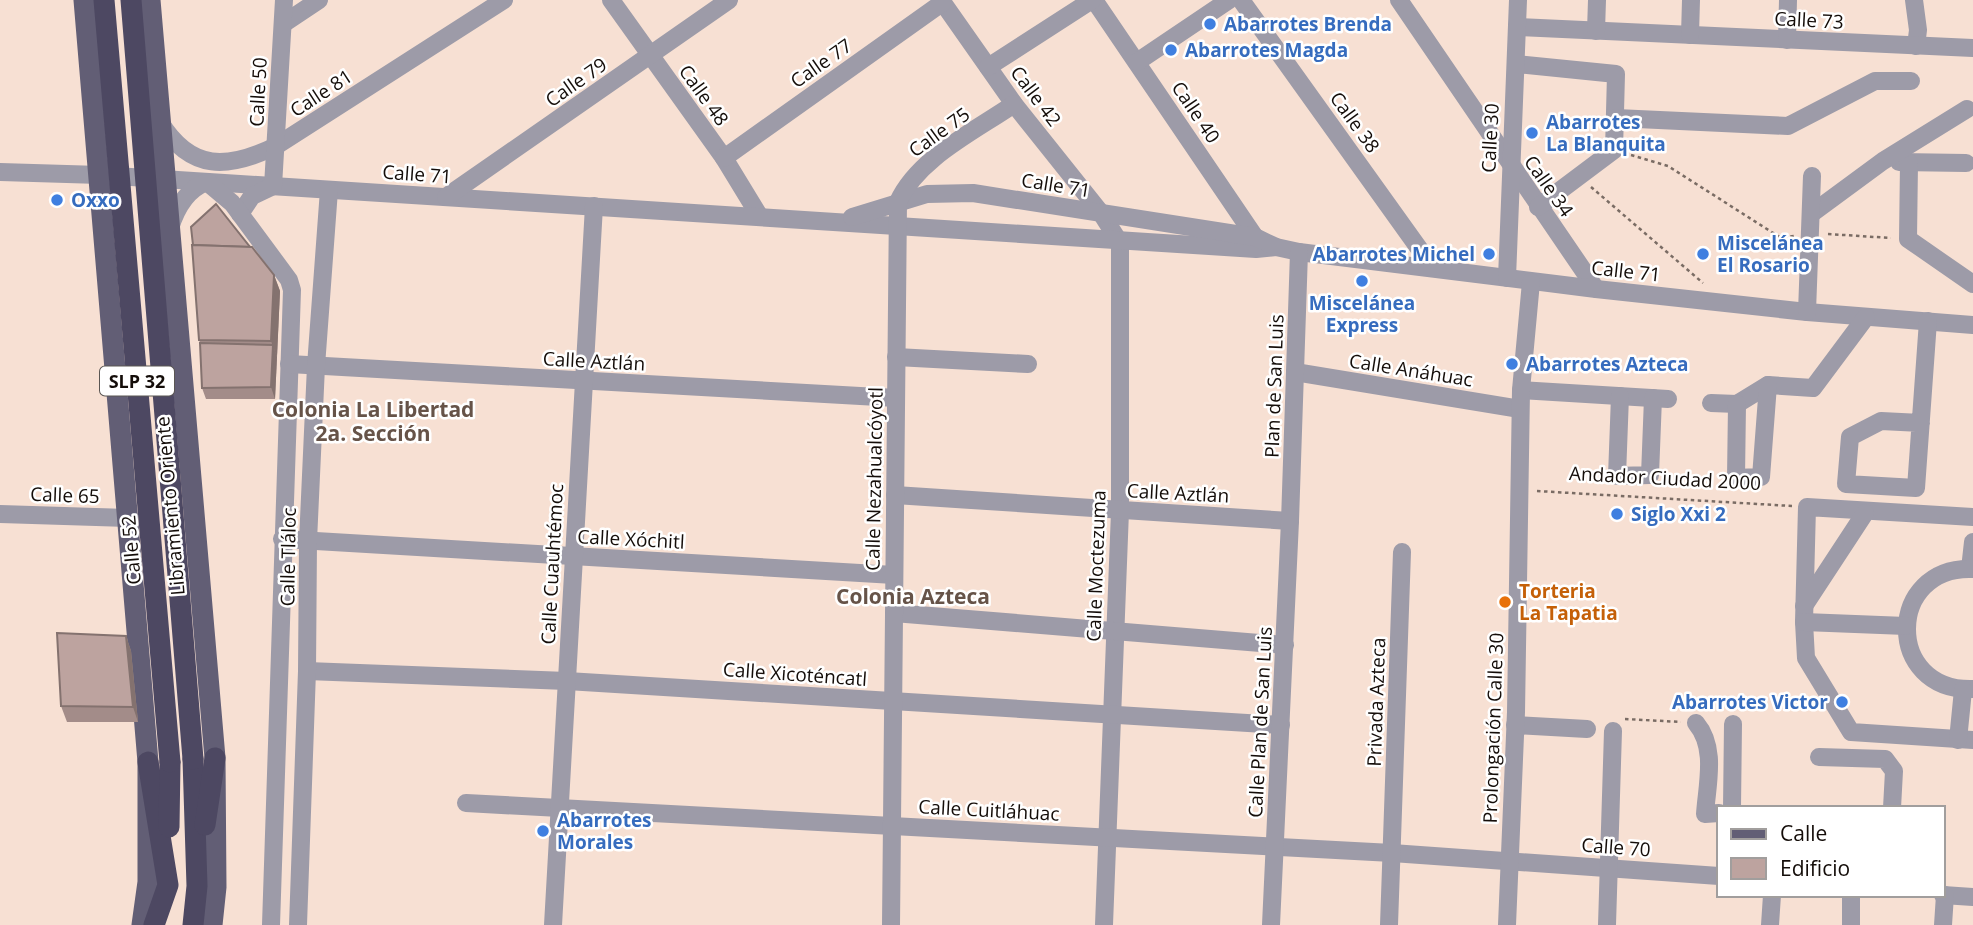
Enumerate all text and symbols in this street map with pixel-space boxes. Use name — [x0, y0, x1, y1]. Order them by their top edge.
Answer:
street label: Calle 73 — [1774, 5, 1844, 35]
place label: Abarrotes Brenda — [1224, 11, 1392, 37]
marker: Abarrotes Brenda — [1202, 16, 1218, 32]
street label: Calle 77 — [785, 32, 857, 94]
place label: Abarrotes Magda — [1185, 37, 1348, 63]
marker: Abarrotes Magda — [1163, 42, 1179, 58]
street label: Calle 79 — [540, 51, 612, 113]
street label: Calle 50 — [243, 57, 273, 127]
street label: Calle 48 — [673, 59, 735, 131]
street label: Calle 42 — [1005, 60, 1067, 132]
street label: Calle 81 — [285, 63, 357, 123]
street label: Calle 40 — [1166, 76, 1226, 148]
street label: Calle 38 — [1324, 86, 1386, 158]
street label: Calle 75 — [903, 101, 975, 163]
street label: Calle 30 — [1475, 103, 1505, 173]
place label: Abarrotes La Blanquita — [1546, 109, 1666, 157]
marker: Abarrotes La Blanquita — [1524, 125, 1540, 141]
street label: Calle 34 — [1518, 150, 1580, 222]
street label: Calle 71 — [381, 159, 453, 189]
street label: Calle 71 — [1020, 167, 1092, 203]
place label: Oxxo — [71, 187, 120, 213]
marker: Oxxo — [49, 192, 65, 208]
place label: Miscelánea El Rosario — [1717, 230, 1824, 278]
place label: Abarrotes Michel — [1313, 241, 1475, 267]
marker: Abarrotes Michel — [1481, 246, 1497, 262]
marker: Miscelánea El Rosario — [1695, 246, 1711, 262]
street label: Calle 71 — [1590, 254, 1662, 288]
marker: Miscelánea Express — [1354, 273, 1370, 289]
place label: Miscelánea Express — [1309, 290, 1415, 338]
street label: Plan de San Luis — [1259, 314, 1289, 458]
street label: Calle Aztlán — [542, 345, 646, 377]
street label: Calle Anáhuac — [1347, 347, 1475, 393]
place label: Abarrotes Azteca — [1526, 351, 1689, 377]
marker: Abarrotes Azteca — [1504, 356, 1520, 372]
road number: SLP 32 — [100, 366, 174, 396]
street label: Calle Nezahualcóyotl — [859, 387, 889, 571]
district label: Colonia La Libertad 2a. Sección — [272, 395, 474, 447]
street label: Libramiento Oriente — [149, 415, 191, 597]
street label: Andador Ciudad 2000 — [1568, 460, 1762, 496]
street label: Calle Aztlán — [1126, 477, 1230, 509]
street label: Calle 65 — [30, 481, 100, 509]
street label: Calle Cuauhtémoc — [535, 483, 569, 645]
street label: Calle Moctezuma — [1080, 490, 1112, 642]
place label: Siglo Xxi 2 — [1631, 501, 1726, 527]
marker: Siglo Xxi 2 — [1609, 506, 1625, 522]
street label: Calle Tláloc — [274, 507, 302, 607]
street label: Calle 52 — [115, 514, 147, 586]
street label: Calle Xóchitl — [577, 523, 685, 555]
place label: Torteria La Tapatia — [1519, 578, 1618, 626]
district label: Colonia Azteca — [836, 582, 990, 610]
marker: Torteria La Tapatia — [1497, 594, 1513, 610]
street label: Calle Plan de San Luis — [1242, 626, 1278, 818]
street label: Prolongación Calle 30 — [1477, 632, 1509, 824]
street label: Privada Azteca — [1361, 637, 1391, 767]
street label: Calle Xicoténcatl — [722, 656, 868, 692]
place label: Abarrotes Victor — [1672, 689, 1828, 715]
marker: Abarrotes Victor — [1834, 694, 1850, 710]
street label: Calle Cuitláhuac — [918, 793, 1060, 827]
legend — [1717, 806, 1945, 897]
place label: Abarrotes Morales — [557, 807, 652, 855]
text: Calle — [1780, 819, 1827, 847]
marker: Abarrotes Morales — [535, 823, 551, 839]
street label: Calle 70 — [1580, 832, 1652, 862]
text: Edificio — [1780, 854, 1850, 882]

